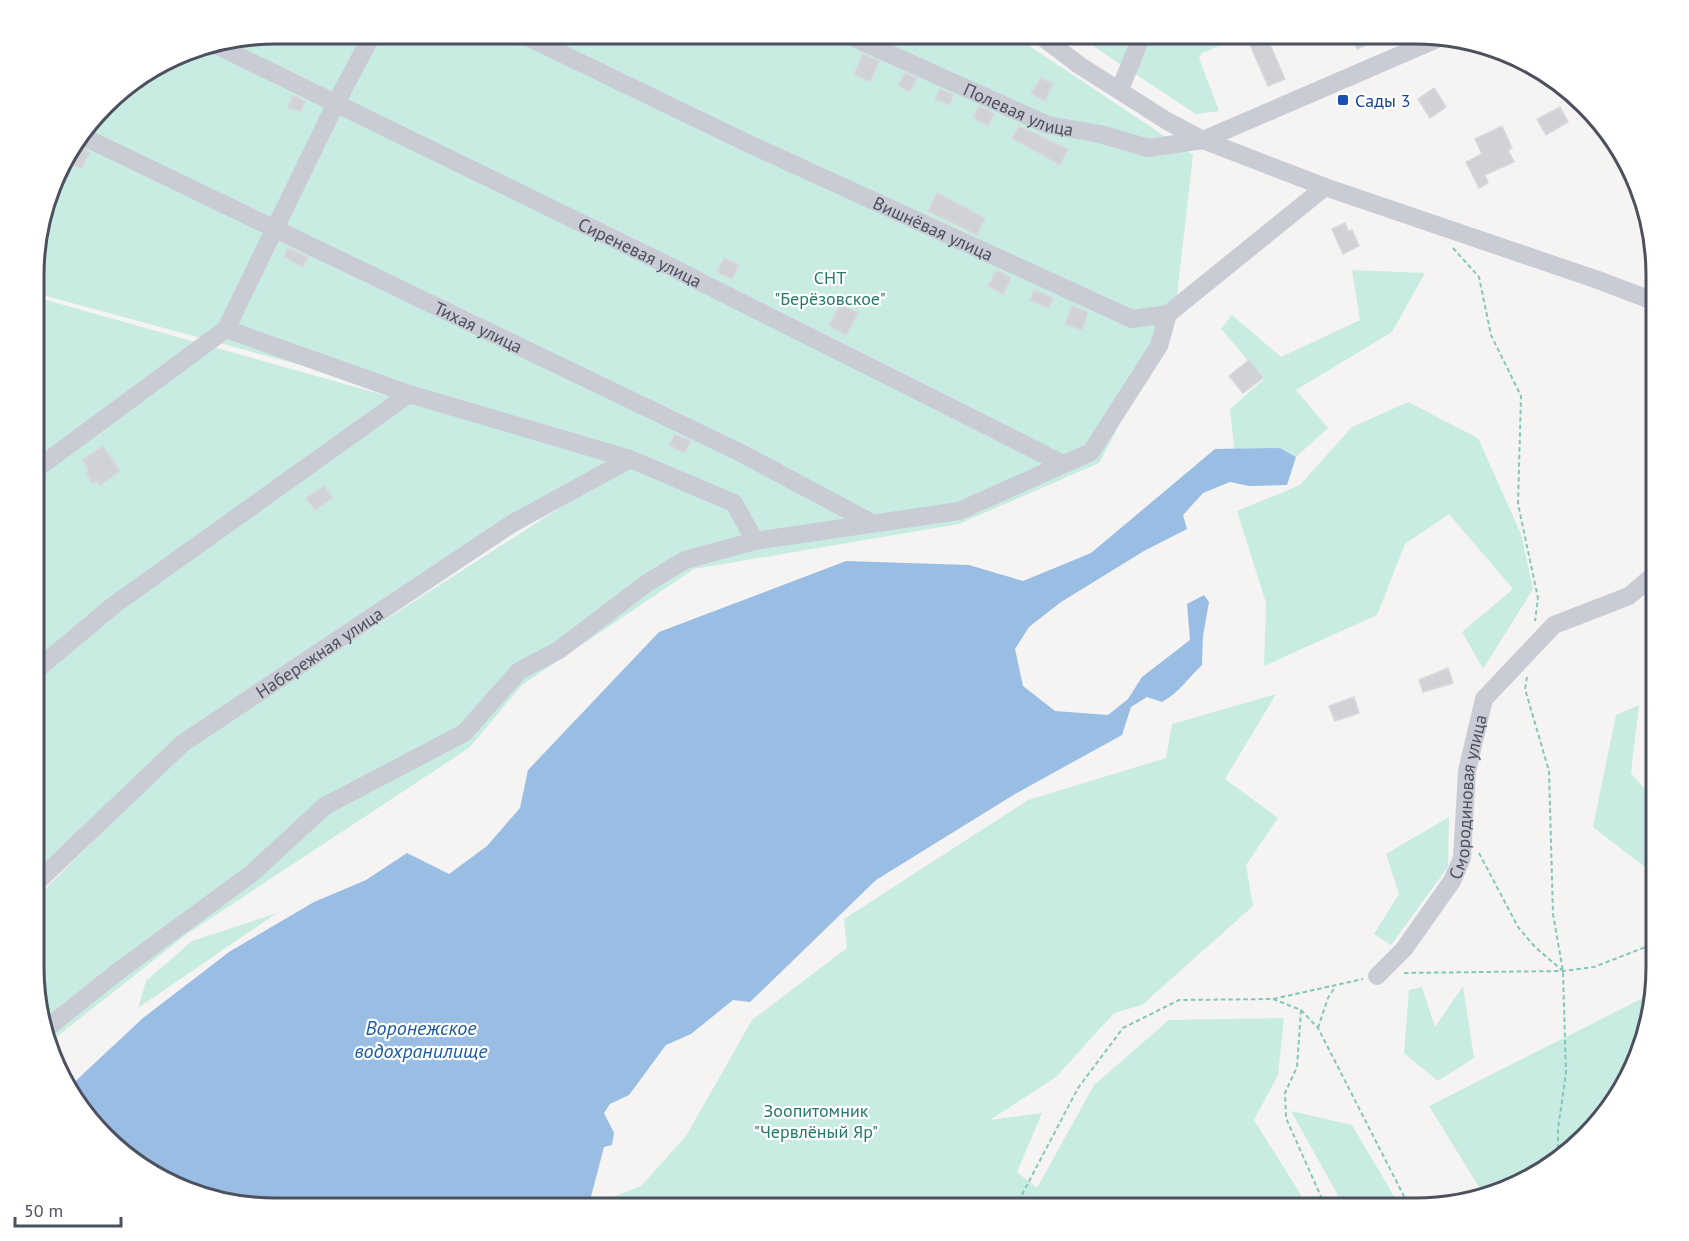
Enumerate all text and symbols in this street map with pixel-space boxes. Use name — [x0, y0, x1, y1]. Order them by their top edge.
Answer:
street label: Полевая улица — [960, 77, 1075, 141]
place label: Сады 3 — [1355, 89, 1410, 112]
marker: Сады 3 — [1336, 93, 1350, 107]
street label: Вишнёвая улица — [870, 191, 997, 266]
street label: Сиреневая улица — [575, 212, 706, 292]
park label: СНТ "Берёзовское" — [774, 266, 886, 310]
street label: Тихая улица — [431, 296, 526, 358]
street label: Набережная улица — [251, 602, 387, 703]
street label: Смородиновая улица — [1443, 712, 1491, 883]
water label: Воронежское водохранилище — [354, 1015, 488, 1064]
park label: Зоопитомник "Червлёный Яр" — [754, 1099, 878, 1143]
scale bar — [15, 1190, 122, 1228]
text: 50 m — [24, 1199, 63, 1222]

